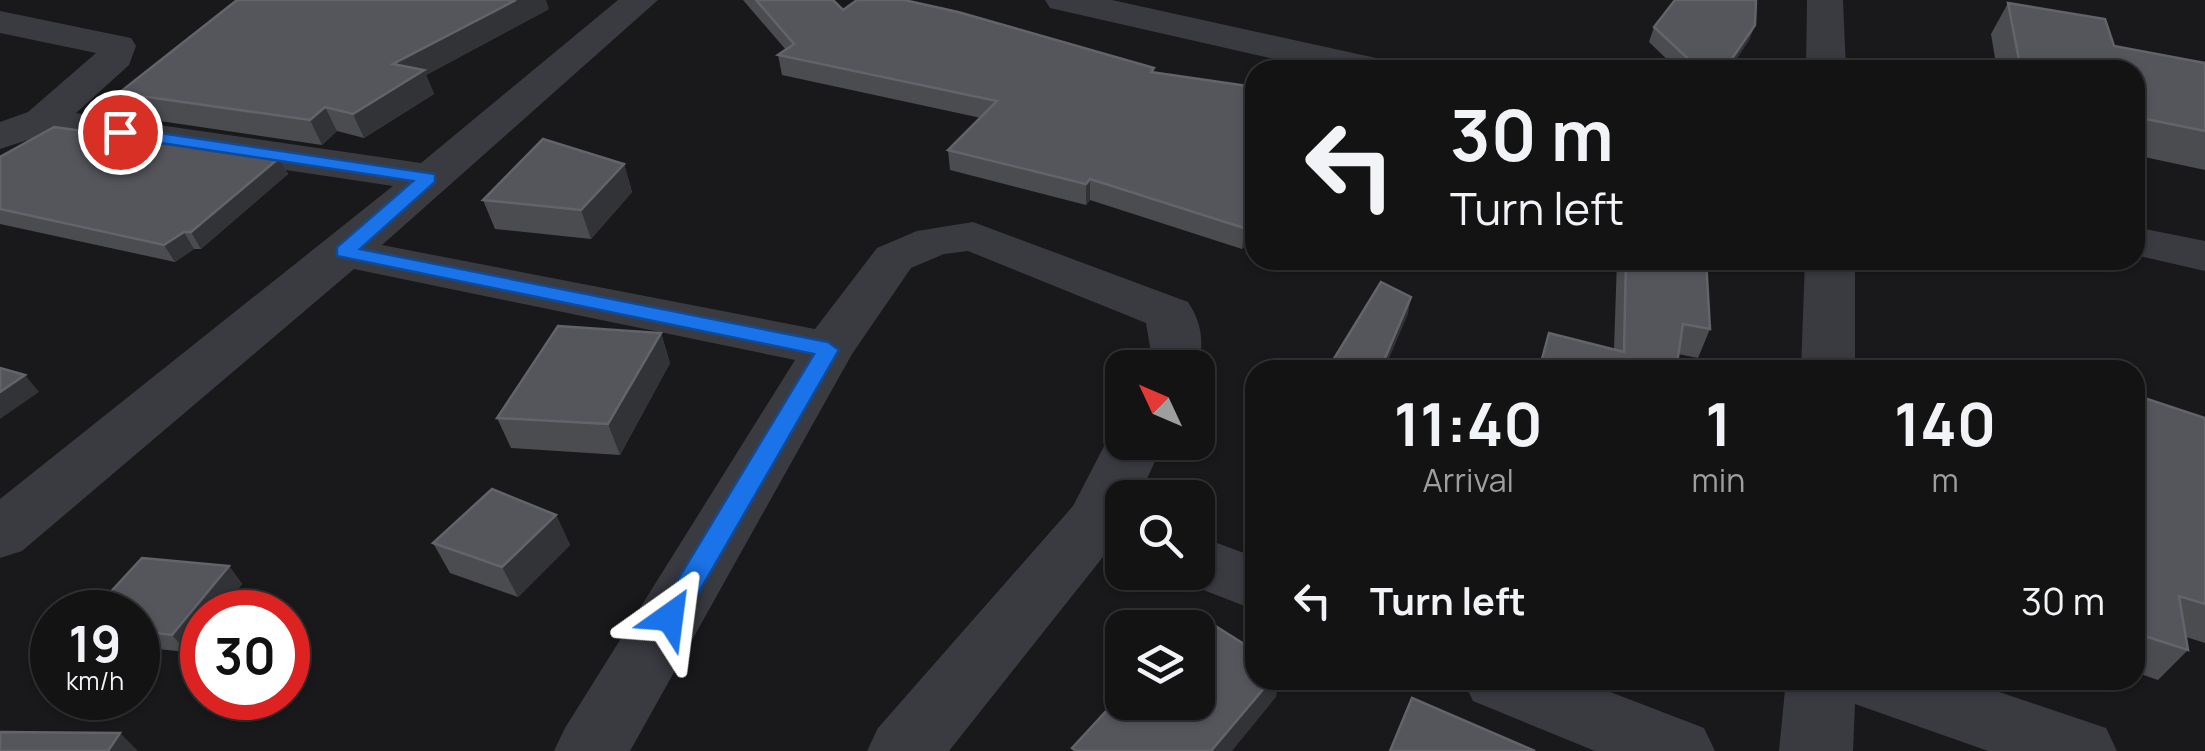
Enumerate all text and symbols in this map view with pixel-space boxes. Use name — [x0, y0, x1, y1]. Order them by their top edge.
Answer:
text: 30 m — [1450, 86, 1614, 182]
pin — [78, 90, 163, 175]
icon: left — [1285, 100, 1415, 230]
icon: arrive — [93, 105, 148, 160]
text: Turn left — [1450, 177, 1624, 239]
north arrow — [1105, 350, 1215, 460]
map controls — [1105, 350, 1215, 720]
text: 11:40 — [1394, 382, 1543, 464]
text: 1 — [1705, 382, 1732, 464]
text: 140 — [1894, 382, 1996, 464]
text: Arrival — [1423, 458, 1514, 502]
text: min — [1692, 458, 1745, 502]
text: m — [1932, 458, 1959, 502]
button: search — [1105, 480, 1215, 590]
position arrow — [618, 565, 722, 669]
icon: left — [1285, 573, 1340, 628]
text: Turn left — [1370, 574, 1526, 626]
text: 30 m — [2021, 574, 2105, 626]
speed limit sign: 30 — [180, 590, 310, 720]
text: 19 — [69, 609, 121, 677]
button: layers — [1105, 610, 1215, 720]
text: km/h — [66, 663, 124, 698]

